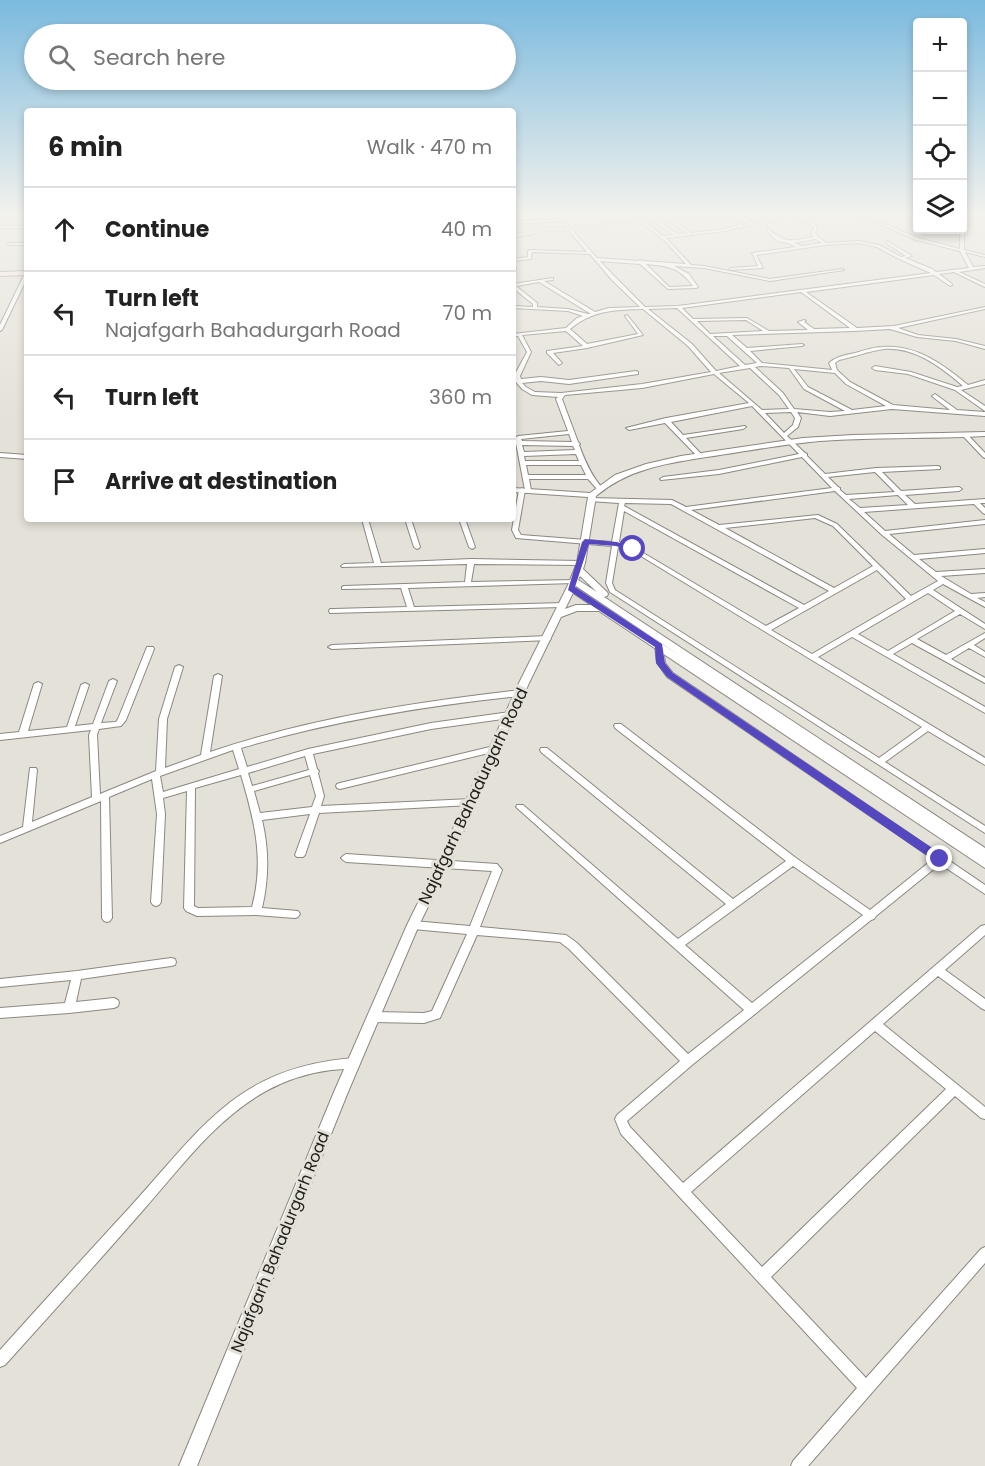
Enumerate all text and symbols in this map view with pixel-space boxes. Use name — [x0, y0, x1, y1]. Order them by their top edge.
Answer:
map controls — [913, 18, 967, 234]
button: + — [913, 18, 967, 72]
search box — [24, 24, 516, 90]
icon: search — [45, 41, 78, 74]
text: Search here — [93, 42, 226, 73]
button: − — [913, 72, 967, 126]
button: locate — [913, 126, 967, 180]
text: 6 min — [48, 129, 123, 165]
text: Walk · 470 m — [367, 133, 492, 161]
button: layers — [913, 180, 967, 234]
icon: ahead — [48, 213, 81, 246]
text: Continue — [105, 214, 209, 245]
text: 40 m — [441, 215, 492, 243]
text: Turn left — [105, 283, 199, 314]
icon: left — [48, 297, 81, 330]
text: 70 m — [443, 299, 492, 327]
text: Najafgarh Bahadurgarh Road — [105, 316, 401, 344]
icon: left — [48, 381, 81, 414]
text: Turn left — [105, 382, 199, 413]
text: 360 m — [429, 383, 492, 411]
icon: arrive — [48, 465, 81, 498]
text: Arrive at destination — [105, 466, 337, 497]
route start — [619, 535, 645, 561]
street label: Najafgarh Bahadurgarh Road — [413, 684, 533, 908]
route end — [926, 845, 952, 871]
street label: Najafgarh Bahadurgarh Road — [225, 1128, 335, 1356]

